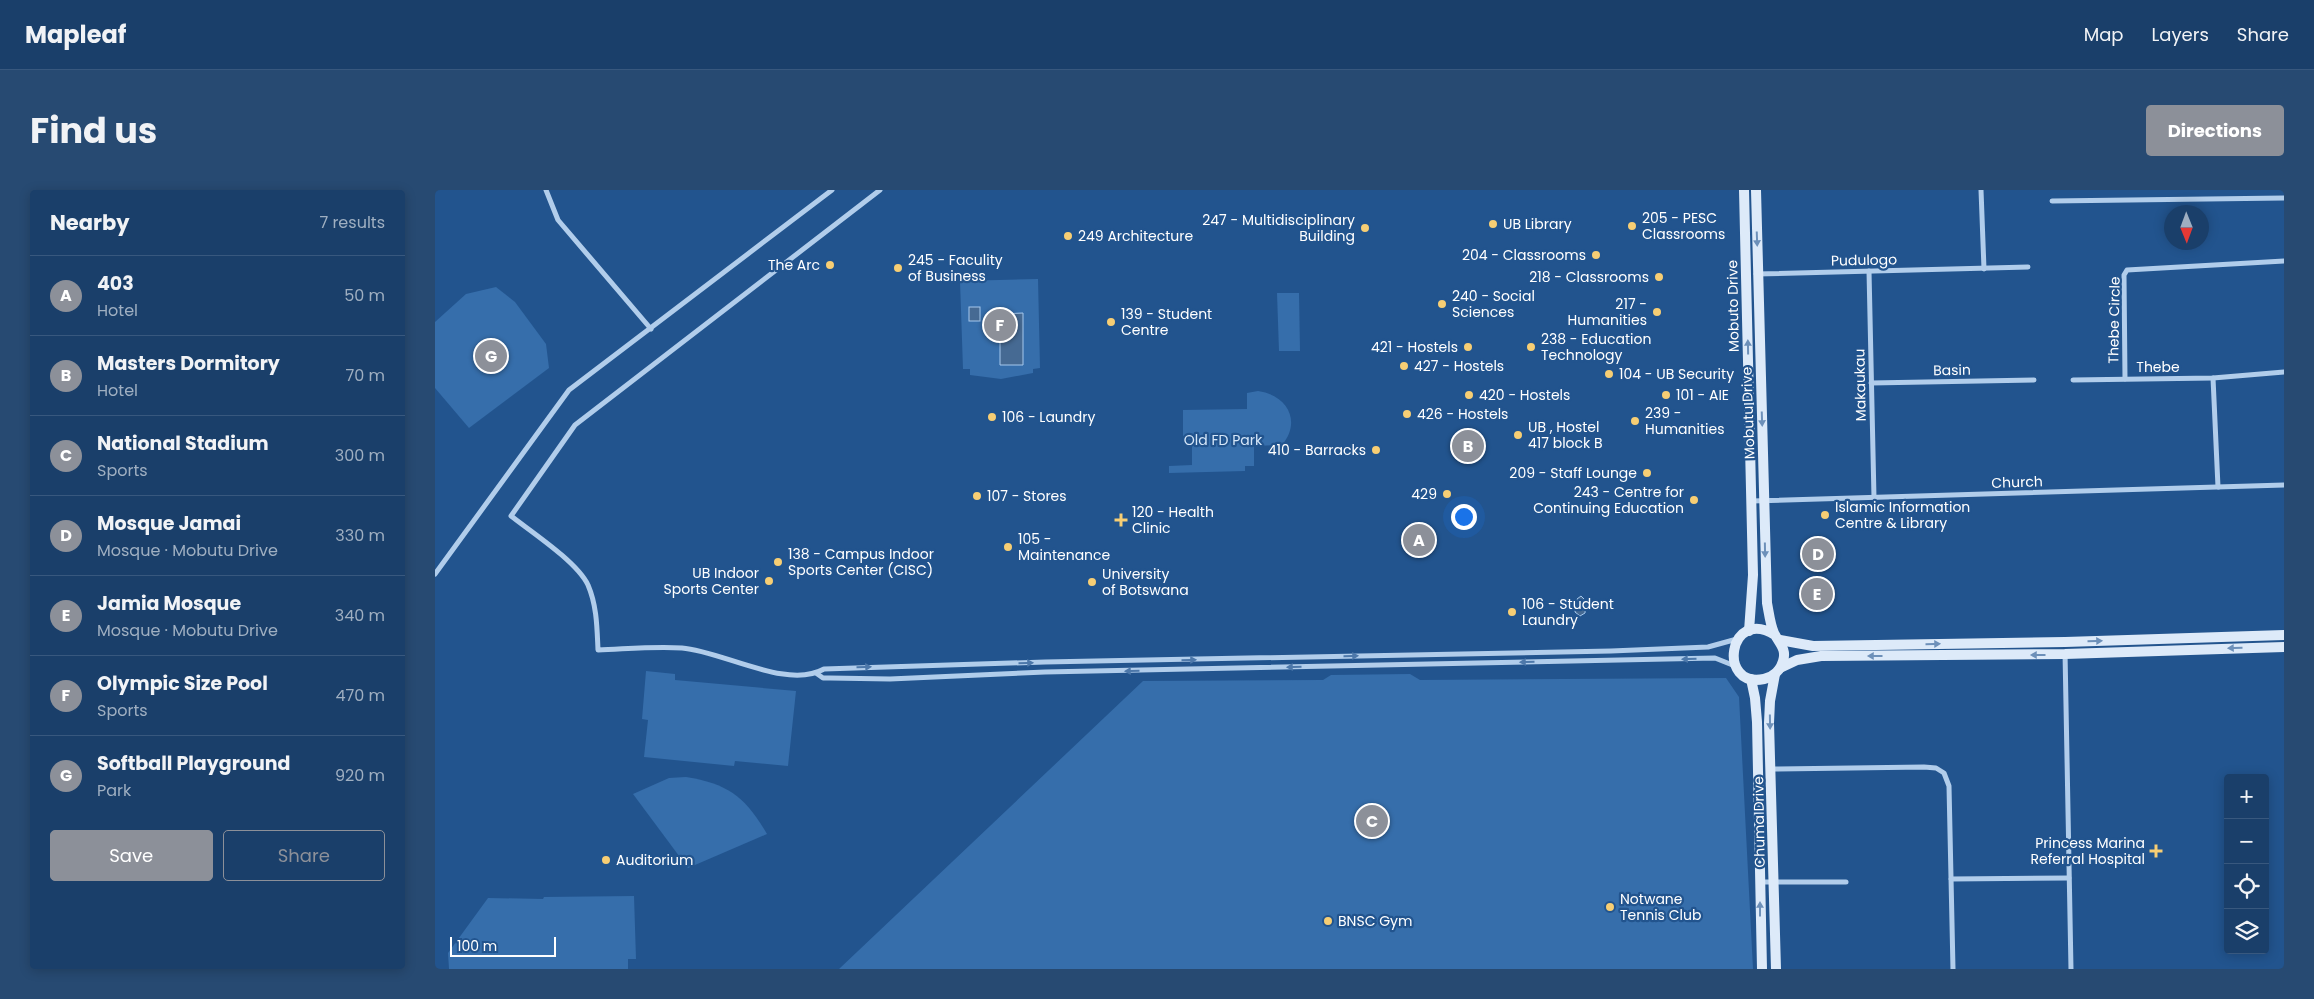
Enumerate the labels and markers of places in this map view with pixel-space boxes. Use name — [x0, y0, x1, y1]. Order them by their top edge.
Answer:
place label: 205 - PESC Classrooms — [1642, 208, 1725, 244]
place label: 247 - Multidisciplinary Building — [1202, 210, 1355, 246]
place label: UB Library — [1503, 214, 1572, 234]
marker: UB Library — [1487, 218, 1499, 230]
marker: 205 - PESC Classrooms — [1626, 220, 1638, 232]
marker: 247 - Multidisciplinary Building — [1359, 222, 1371, 234]
place label: 249 Architecture — [1078, 226, 1194, 246]
marker: 249 Architecture — [1062, 230, 1074, 242]
place label: 204 - Classrooms — [1462, 245, 1586, 265]
marker: 204 - Classrooms — [1590, 249, 1602, 261]
place label: 245 - Faculity of Business — [908, 250, 1003, 286]
place label: The Arc — [768, 255, 820, 275]
marker: The Arc — [824, 259, 836, 271]
marker: 245 - Faculity of Business — [892, 262, 904, 274]
place label: 218 - Classrooms — [1529, 267, 1649, 287]
marker: 218 - Classrooms — [1653, 271, 1665, 283]
place label: 240 - Social Sciences — [1452, 286, 1535, 322]
place label: 217 - Humanities — [1568, 294, 1647, 330]
marker: 240 - Social Sciences — [1436, 298, 1448, 310]
place label: 139 - Student Centre — [1121, 304, 1212, 340]
pin: F — [984, 306, 1016, 344]
marker: 217 - Humanities — [1651, 306, 1663, 318]
marker: 139 - Student Centre — [1105, 316, 1117, 328]
place label: 238 - Education Technology — [1541, 329, 1651, 365]
pin: G — [475, 337, 507, 375]
place label: 421 - Hostels — [1371, 337, 1458, 357]
marker: 421 - Hostels — [1462, 341, 1474, 353]
marker: 238 - Education Technology — [1525, 341, 1537, 353]
place label: 427 - Hostels — [1414, 356, 1504, 376]
marker: 427 - Hostels — [1398, 360, 1410, 372]
place label: 104 - UB Security — [1619, 364, 1734, 384]
marker: 104 - UB Security — [1603, 368, 1615, 380]
place label: 420 - Hostels — [1479, 385, 1570, 405]
place label: 101 - AIE — [1676, 385, 1729, 405]
marker: 420 - Hostels — [1463, 389, 1475, 401]
marker: 101 - AIE — [1660, 389, 1672, 401]
place label: 239 - Humanities — [1645, 403, 1724, 439]
place label: 426 - Hostels — [1417, 404, 1508, 424]
place label: 106 - Laundry — [1002, 407, 1095, 427]
marker: 426 - Hostels — [1401, 408, 1413, 420]
marker: 106 - Laundry — [986, 411, 998, 423]
marker: 239 - Humanities — [1629, 415, 1641, 427]
place label: UB , Hostel 417 block B — [1528, 417, 1603, 453]
pin: B — [1452, 427, 1484, 465]
marker: UB , Hostel 417 block B — [1512, 429, 1524, 441]
place label: 410 - Barracks — [1268, 440, 1366, 460]
marker: 410 - Barracks — [1370, 444, 1382, 456]
place label: 209 - Staff Lounge — [1509, 463, 1637, 483]
marker: 209 - Staff Lounge — [1641, 467, 1653, 479]
place label: 243 - Centre for Continuing Education — [1533, 482, 1684, 518]
place label: 429 — [1411, 484, 1437, 504]
place label: 107 - Stores — [987, 486, 1067, 506]
marker: 429 — [1441, 488, 1453, 500]
marker: 107 - Stores — [971, 490, 983, 502]
marker: 243 - Centre for Continuing Education — [1688, 494, 1700, 506]
place label: Islamic Information Centre & Library — [1835, 497, 1970, 533]
place label: 120 - Health Clinic — [1132, 502, 1214, 538]
marker: Islamic Information Centre & Library — [1819, 509, 1831, 521]
marker: 120 - Health Clinic — [1114, 513, 1128, 527]
pin: A — [1403, 521, 1435, 559]
place label: 105 - Maintenance — [1018, 529, 1111, 565]
pin: D — [1802, 535, 1834, 573]
marker: 105 - Maintenance — [1002, 541, 1014, 553]
place label: 138 - Campus Indoor Sports Center (CISC) — [788, 544, 934, 580]
marker: 138 - Campus Indoor Sports Center (CISC) — [772, 556, 784, 568]
place label: UB Indoor Sports Center — [664, 563, 759, 599]
place label: University of Botswana — [1102, 564, 1189, 600]
marker: UB Indoor Sports Center — [763, 575, 775, 587]
pin: E — [1801, 575, 1833, 613]
marker: University of Botswana — [1086, 576, 1098, 588]
place label: 106 - Student Laundry — [1522, 594, 1614, 630]
marker: 106 - Student Laundry — [1506, 606, 1518, 618]
pin: C — [1356, 802, 1388, 840]
place label: Princess Marina Referral Hospital — [2031, 833, 2145, 869]
marker: Princess Marina Referral Hospital — [2149, 844, 2163, 858]
place label: Auditorium — [616, 850, 693, 870]
marker: Auditorium — [600, 854, 612, 866]
place label: Notwane Tennis Club — [1620, 889, 1701, 925]
marker: Notwane Tennis Club — [1604, 901, 1616, 913]
place label: BNSC Gym — [1338, 911, 1412, 931]
marker: BNSC Gym — [1322, 915, 1334, 927]

